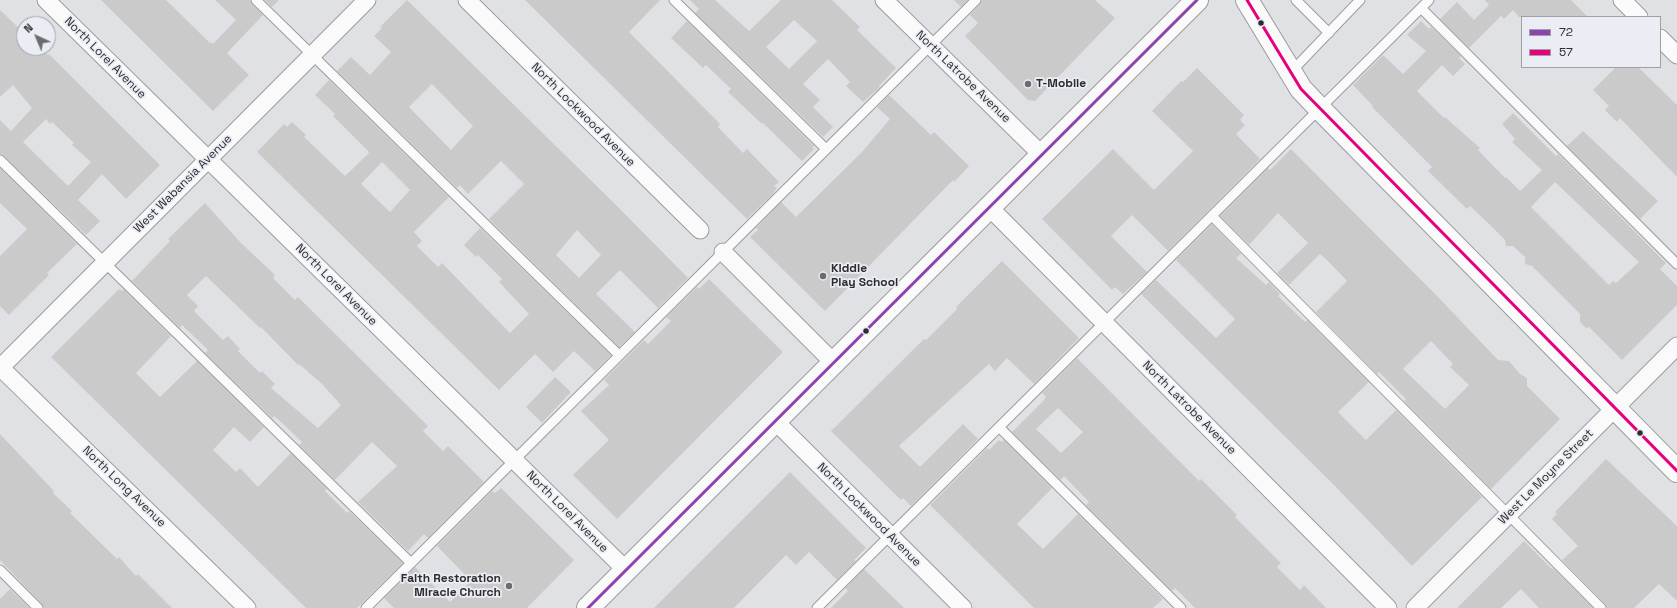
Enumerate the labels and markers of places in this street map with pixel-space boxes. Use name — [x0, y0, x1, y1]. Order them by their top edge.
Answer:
unlabelled marker — [1256, 18, 1266, 28]
place label: T-Mobile — [1036, 77, 1086, 91]
marker: T-Mobile — [1023, 79, 1033, 89]
place label: Kiddie Play School — [831, 262, 898, 290]
marker: Kiddie Play School — [818, 271, 828, 281]
unlabelled marker — [861, 326, 871, 336]
unlabelled marker — [1635, 428, 1645, 438]
place label: Faith Restoration Miracle Church — [401, 572, 501, 600]
marker: Faith Restoration Miracle Church — [504, 581, 514, 591]

